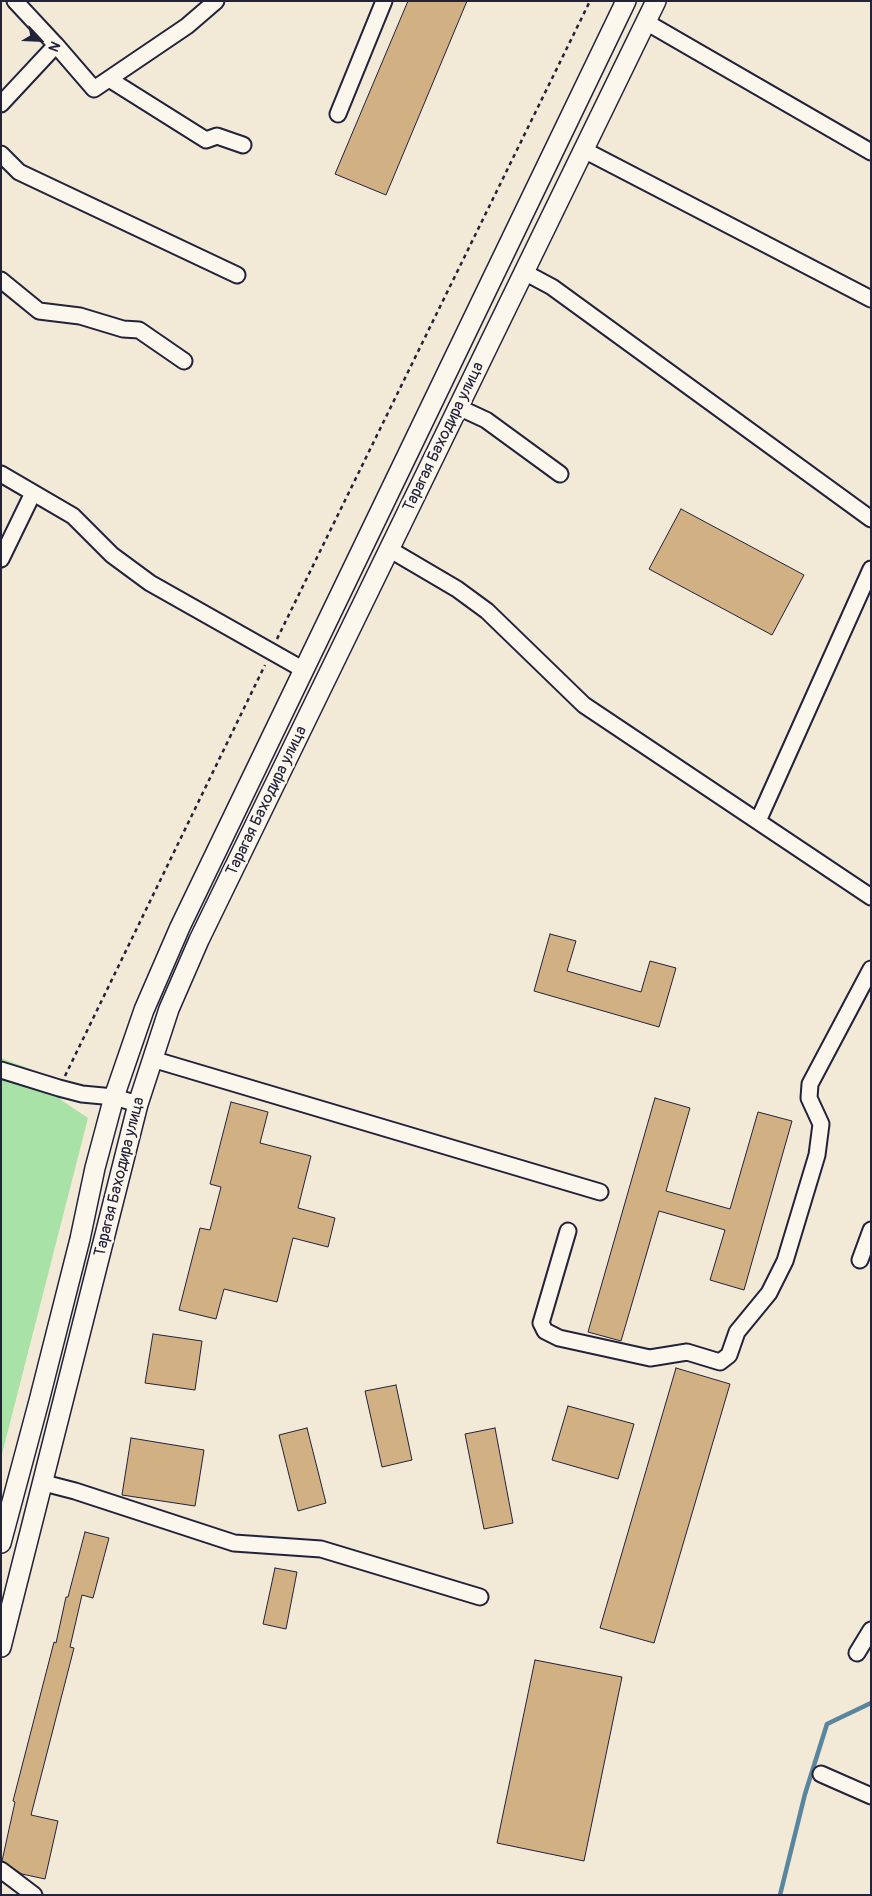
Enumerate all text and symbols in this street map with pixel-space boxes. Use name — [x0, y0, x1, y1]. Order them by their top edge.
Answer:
north arrow — [15, 15, 65, 65]
text: N — [44, 39, 64, 54]
street label: Тарагая Баходира улица — [399, 359, 489, 515]
street label: Тарагая Баходира улица — [222, 723, 312, 879]
street label: Тарагая Баходира улица — [91, 1095, 149, 1259]

